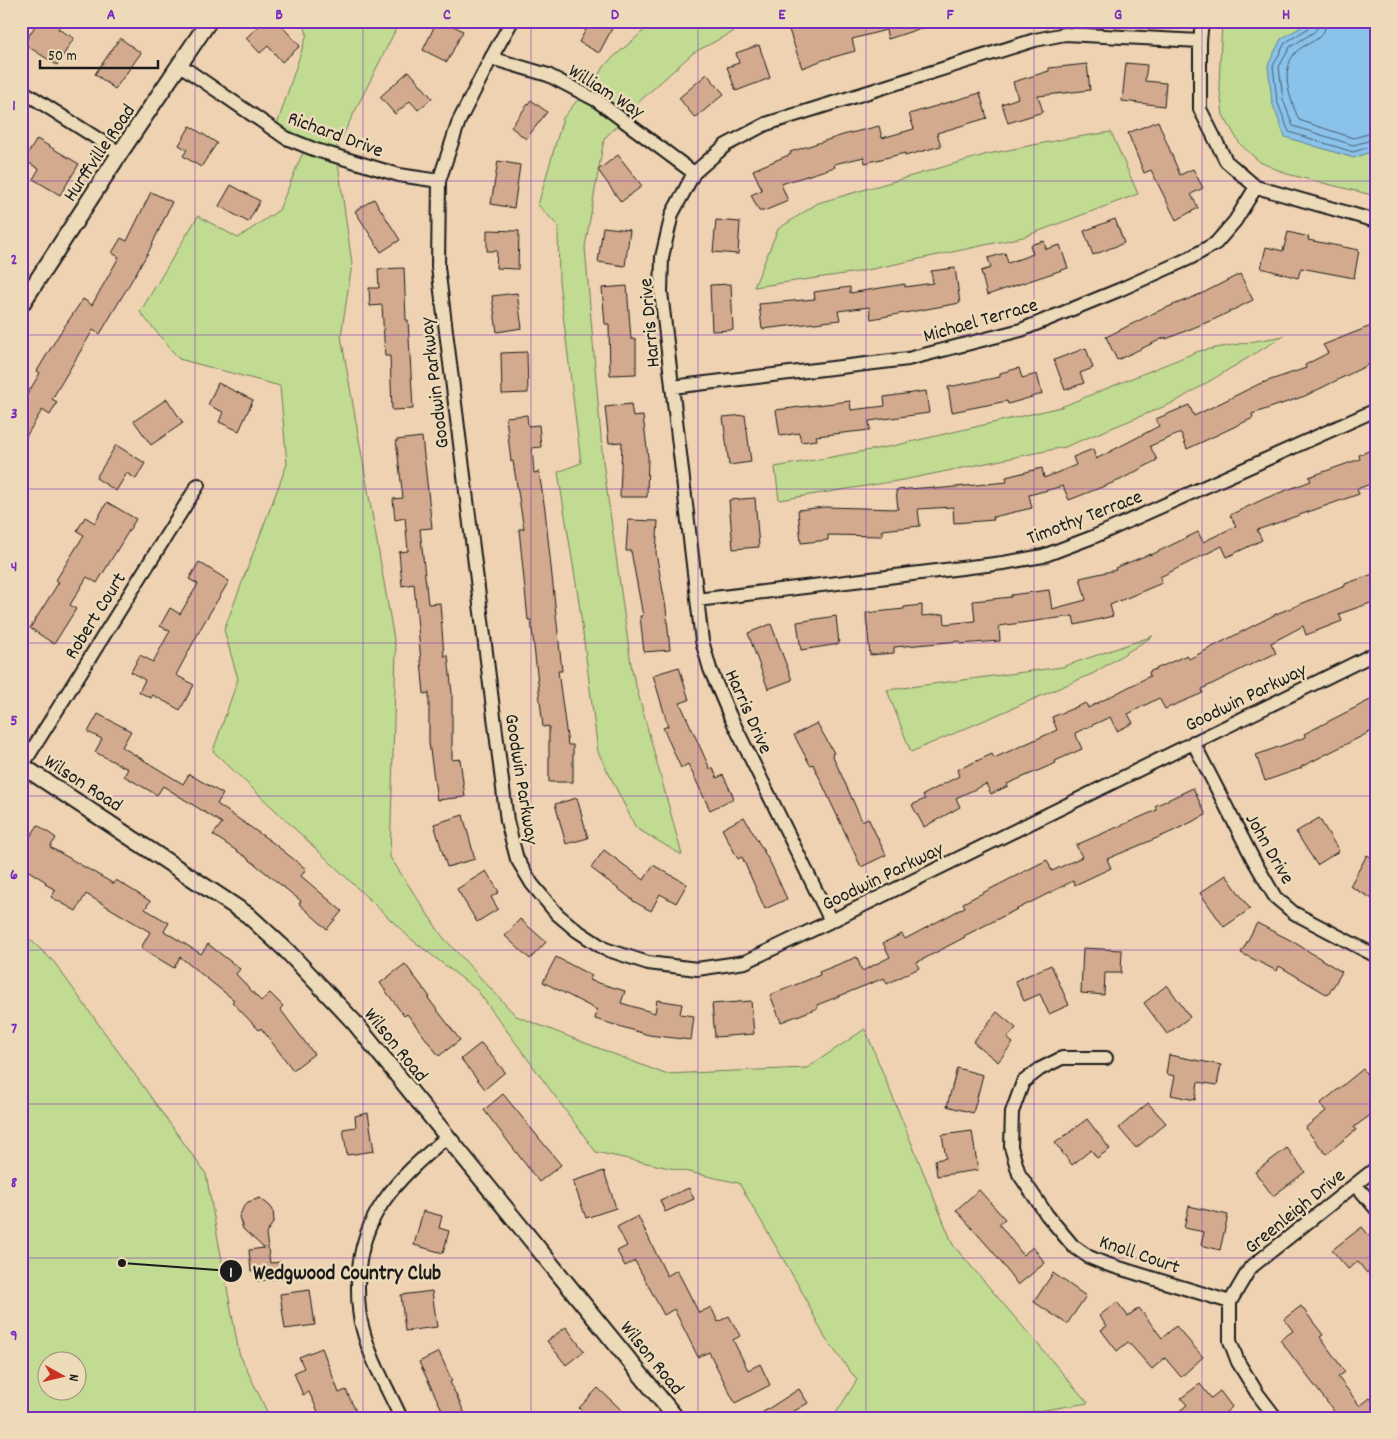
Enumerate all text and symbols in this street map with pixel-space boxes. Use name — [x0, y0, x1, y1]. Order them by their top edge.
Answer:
text: A — [107, 4, 116, 27]
text: B — [275, 4, 283, 27]
text: C — [443, 4, 451, 27]
text: D — [611, 4, 620, 27]
text: E — [778, 4, 786, 27]
text: F — [946, 4, 954, 27]
text: G — [1114, 4, 1122, 27]
text: H — [1282, 4, 1290, 27]
scale bar — [40, 38, 158, 70]
text: 50 m — [48, 46, 77, 68]
street label: William Way — [562, 58, 650, 127]
text: 1 — [12, 95, 16, 118]
street label: Hurffville Road — [58, 99, 143, 208]
street label: Richard Drive — [283, 106, 387, 166]
text: 2 — [11, 249, 18, 272]
street label: Harris Drive — [633, 277, 669, 369]
street label: Michael Terrace — [920, 292, 1042, 352]
street label: Goodwin Parkway — [414, 314, 458, 450]
text: 3 — [10, 403, 18, 426]
street label: Timothy Terrace — [1023, 484, 1147, 554]
text: 4 — [11, 556, 17, 579]
street label: Robert Court — [59, 568, 134, 665]
street label: Goodwin Parkway — [1181, 657, 1313, 740]
street label: Harris Drive — [716, 666, 778, 759]
text: 5 — [10, 710, 18, 733]
street label: Goodwin Parkway — [496, 712, 544, 848]
street label: Wilson Road — [38, 749, 127, 820]
street label: John Drive — [1237, 809, 1300, 890]
street label: Goodwin Parkway — [818, 836, 950, 919]
text: 6 — [10, 864, 18, 887]
street label: Wilson Road — [356, 1003, 433, 1089]
text: 7 — [11, 1018, 17, 1041]
street label: Greenleigh Drive — [1239, 1163, 1352, 1262]
text: 8 — [11, 1172, 18, 1195]
street label: Knoll Court — [1095, 1229, 1183, 1283]
callout: Wedgwood Country Club — [218, 1253, 451, 1289]
text: Wedgwood Country Club — [253, 1260, 441, 1290]
text: 1 — [229, 1263, 233, 1285]
street label: Wilson Road — [612, 1316, 689, 1402]
text: 9 — [10, 1325, 18, 1348]
north arrow — [38, 1352, 88, 1402]
text: N — [62, 1373, 83, 1382]

